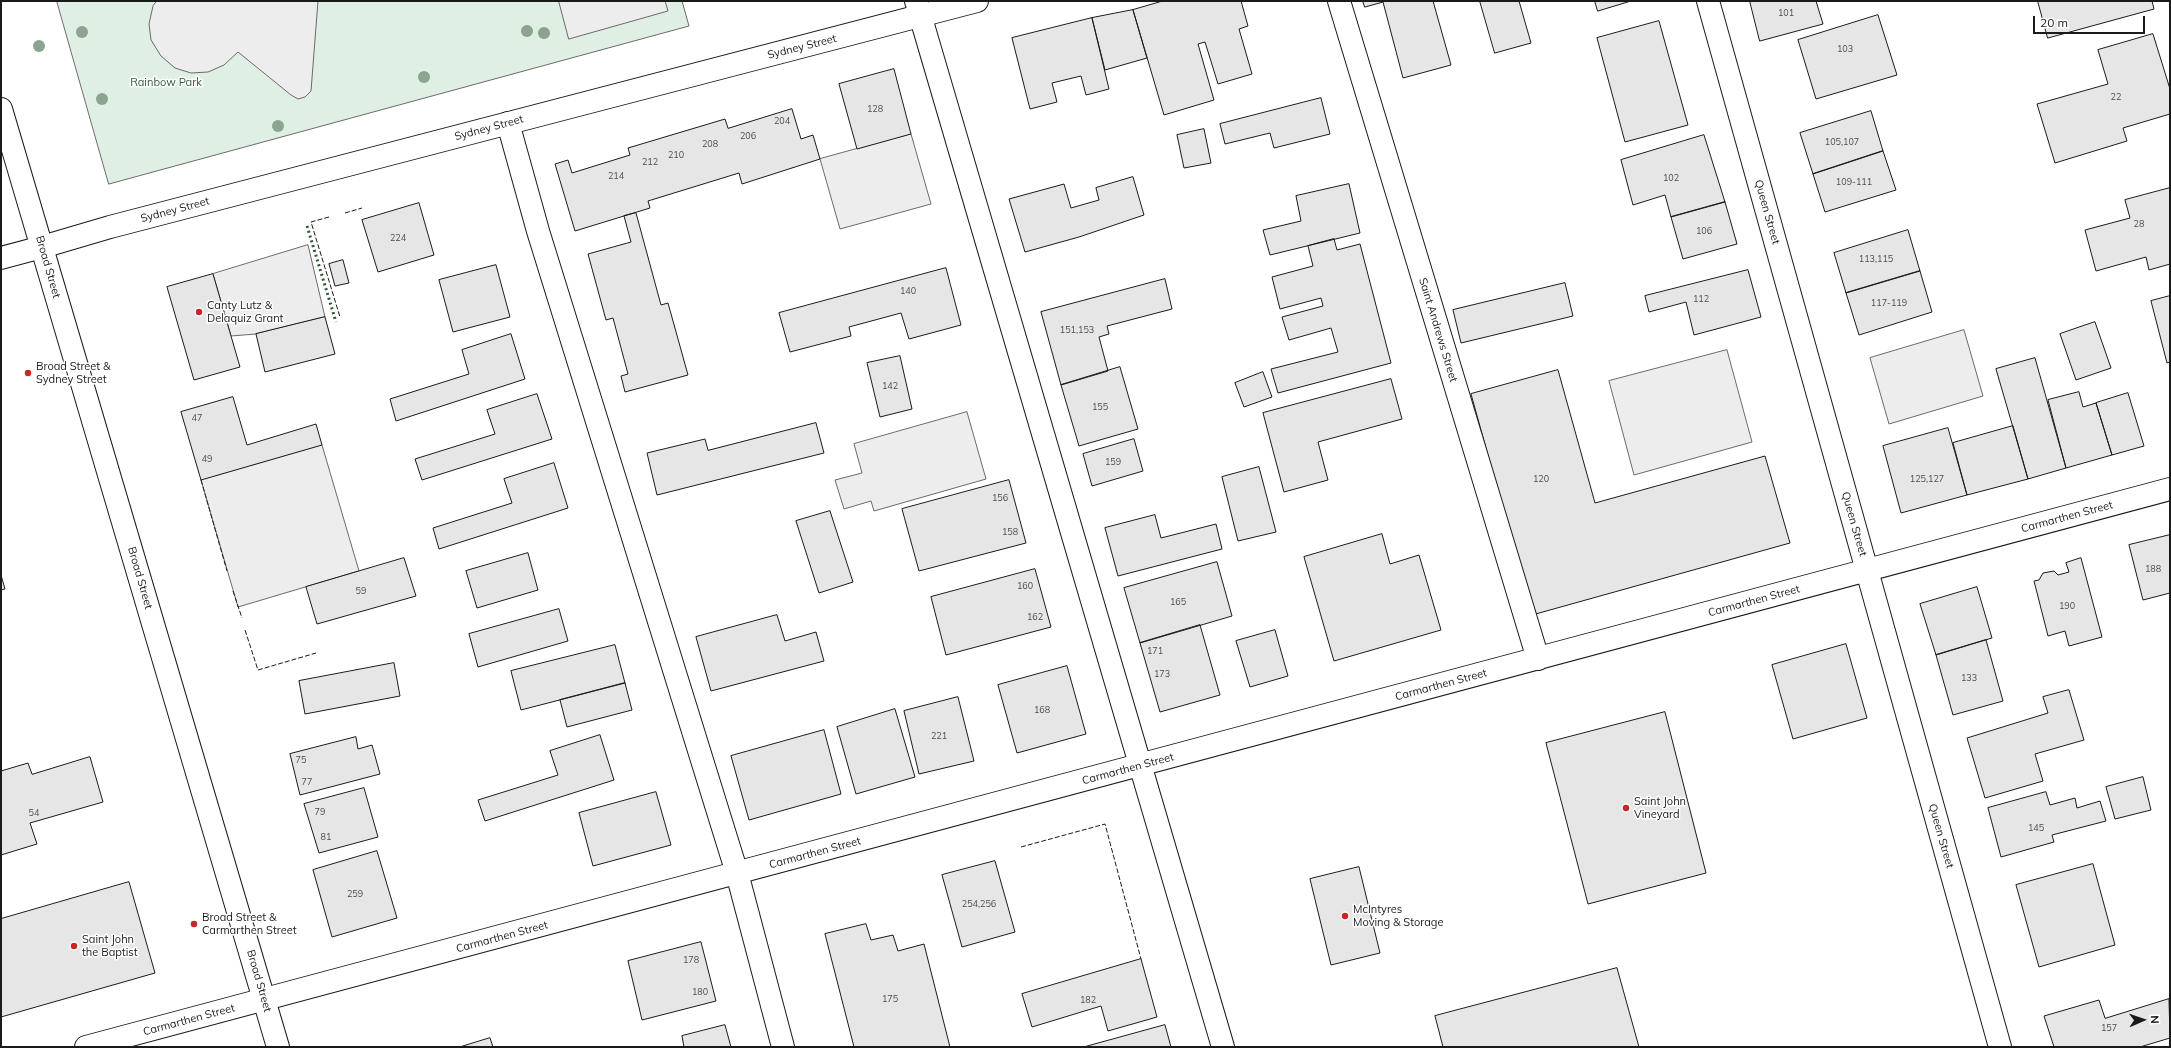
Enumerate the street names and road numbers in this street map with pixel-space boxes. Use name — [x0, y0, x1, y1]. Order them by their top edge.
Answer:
street label: Sydney Street — [766, 32, 838, 62]
street label: Sydney Street — [453, 112, 525, 144]
street label: Queen Street — [1751, 178, 1783, 246]
street label: Sydney Street — [139, 194, 211, 226]
street label: Broad Street — [33, 234, 63, 300]
street label: Saint Andrews Street — [1416, 276, 1460, 384]
street label: Queen Street — [1838, 490, 1870, 558]
street label: Carmarthen Street — [2020, 498, 2114, 536]
street label: Broad Street — [125, 545, 155, 611]
street label: Carmarthen Street — [1707, 582, 1801, 620]
street label: Carmarthen Street — [1394, 666, 1488, 704]
street label: Carmarthen Street — [1081, 750, 1175, 788]
street label: Queen Street — [1925, 802, 1957, 870]
street label: Carmarthen Street — [768, 834, 862, 872]
street label: Carmarthen Street — [455, 918, 549, 956]
street label: Broad Street — [244, 948, 274, 1014]
street label: Carmarthen Street — [142, 1001, 236, 1039]

